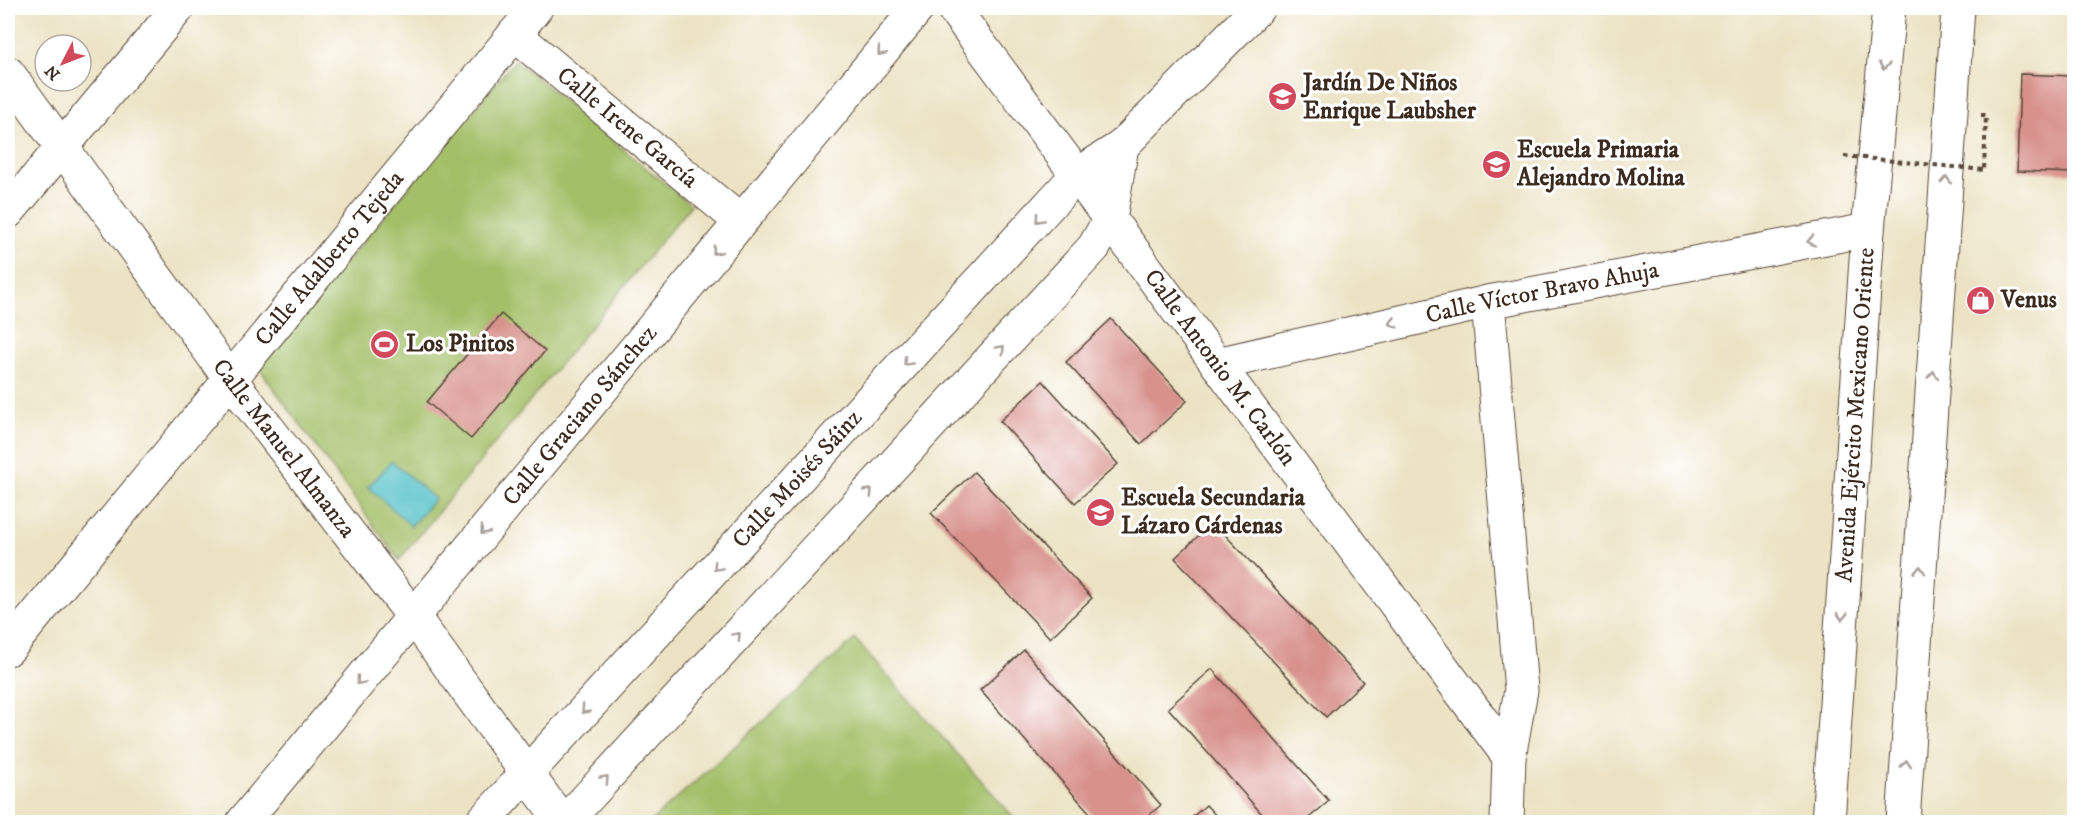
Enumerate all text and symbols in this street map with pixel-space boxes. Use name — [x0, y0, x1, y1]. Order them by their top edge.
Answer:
north arrow — [33, 33, 93, 93]
one-way arrow — [877, 46, 888, 57]
text: N — [41, 61, 64, 84]
street label: Calle Irene García — [550, 61, 705, 195]
one-way arrow — [1878, 61, 1891, 70]
place label: Jardín De Niños Enrique Laubsher — [1300, 68, 1477, 126]
school or university icon: Jardín De Niños Enrique Laubsher — [1266, 81, 1298, 113]
place label: Escuela Primaria Alejandro Molina — [1516, 135, 1686, 193]
school or university icon: Escuela Primaria Alejandro Molina — [1480, 148, 1512, 180]
street label: Calle Adalberto Tejeda — [249, 164, 411, 352]
one-way arrow — [1939, 176, 1952, 185]
one-way arrow — [1035, 212, 1046, 223]
one-way arrow — [1806, 234, 1816, 247]
one-way arrow — [712, 244, 723, 255]
street label: Avenida Ejército Mexicano Oriente — [1829, 247, 1882, 583]
street label: Calle Víctor Bravo Ahuja — [1423, 255, 1662, 331]
street label: Calle Antonio M. Carlón — [1137, 263, 1303, 472]
shop icon: Venus — [1964, 284, 1996, 316]
place label: Venus — [2000, 285, 2057, 315]
one-way arrow — [1388, 316, 1398, 329]
street label: Calle Graciano Sánchez — [496, 319, 664, 512]
sports icon: Los Pinitos — [369, 328, 401, 360]
place label: Los Pinitos — [406, 329, 514, 359]
one-way arrow — [993, 345, 1004, 356]
street label: Calle Manuel Almanza — [205, 353, 363, 545]
one-way arrow — [903, 355, 914, 366]
one-way arrow — [1926, 370, 1939, 379]
street label: Calle Moisés Sáinz — [726, 403, 869, 555]
place label: Escuela Secundaria Lázaro Cárdenas — [1121, 483, 1306, 541]
one-way arrow — [861, 489, 872, 500]
school or university icon: Escuela Secundaria Lázaro Cárdenas — [1084, 496, 1116, 528]
one-way arrow — [481, 524, 492, 535]
one-way arrow — [713, 560, 724, 571]
one-way arrow — [1913, 565, 1926, 574]
one-way arrow — [1836, 612, 1849, 621]
one-way arrow — [730, 632, 741, 643]
one-way arrow — [356, 674, 367, 685]
one-way arrow — [581, 703, 592, 714]
one-way arrow — [1900, 760, 1913, 769]
one-way arrow — [598, 776, 609, 786]

